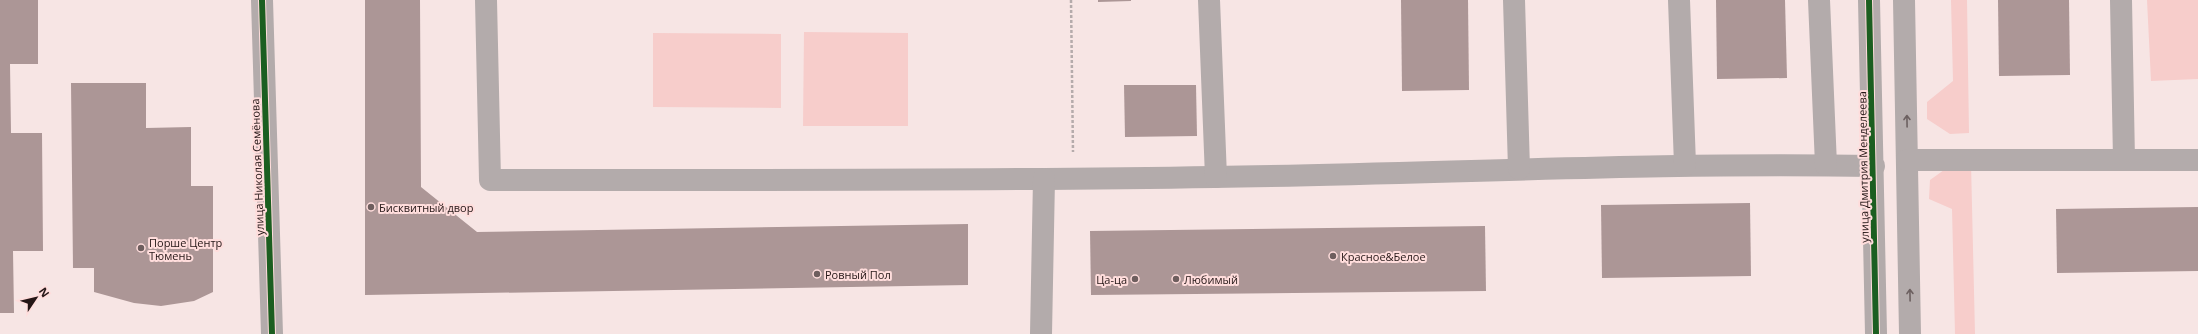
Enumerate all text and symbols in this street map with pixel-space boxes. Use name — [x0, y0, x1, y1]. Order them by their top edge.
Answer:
street label: улица Дмитрия Менделеева — [1854, 91, 1872, 243]
street label: улица Николая Семёнова — [247, 98, 267, 236]
one-way arrow — [1903, 115, 1910, 128]
place label: Бисквитный двор — [379, 200, 474, 215]
marker: Бисквитный двор — [366, 202, 376, 212]
place label: Порше Центр Тюмень — [149, 235, 223, 263]
marker: Порше Центр Тюмень — [136, 243, 146, 253]
place label: Красное&Белое — [1341, 249, 1426, 264]
marker: Красное&Белое — [1328, 251, 1338, 261]
place label: Ровный Пол — [825, 267, 891, 282]
marker: Ровный Пол — [812, 269, 822, 279]
place label: Ца-ца — [1096, 272, 1127, 287]
place label: Любимый — [1184, 272, 1238, 287]
marker: Ца-ца — [1130, 274, 1140, 284]
marker: Любимый — [1171, 274, 1181, 284]
north arrow — [16, 278, 56, 318]
text: N — [36, 284, 53, 300]
one-way arrow — [1906, 289, 1914, 302]

